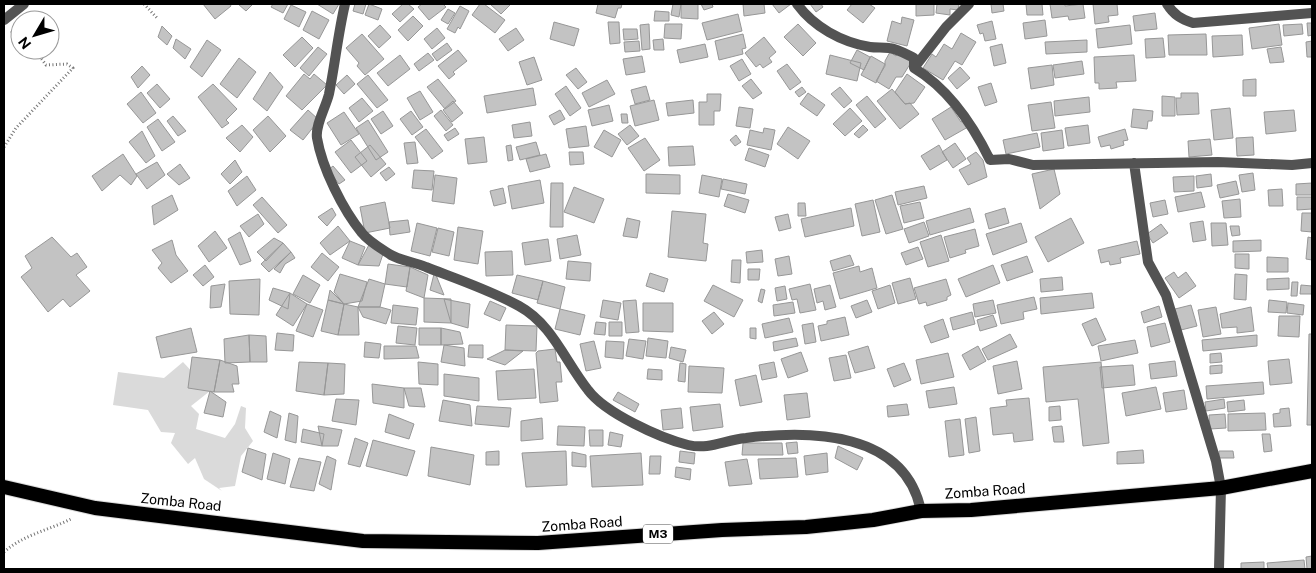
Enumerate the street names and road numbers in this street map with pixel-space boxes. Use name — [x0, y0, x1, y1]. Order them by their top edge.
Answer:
street label: Zomba Road — [944, 480, 1026, 502]
street label: Zomba Road — [140, 490, 222, 514]
street label: Zomba Road — [541, 513, 623, 535]
road number: M3 — [643, 524, 673, 544]

